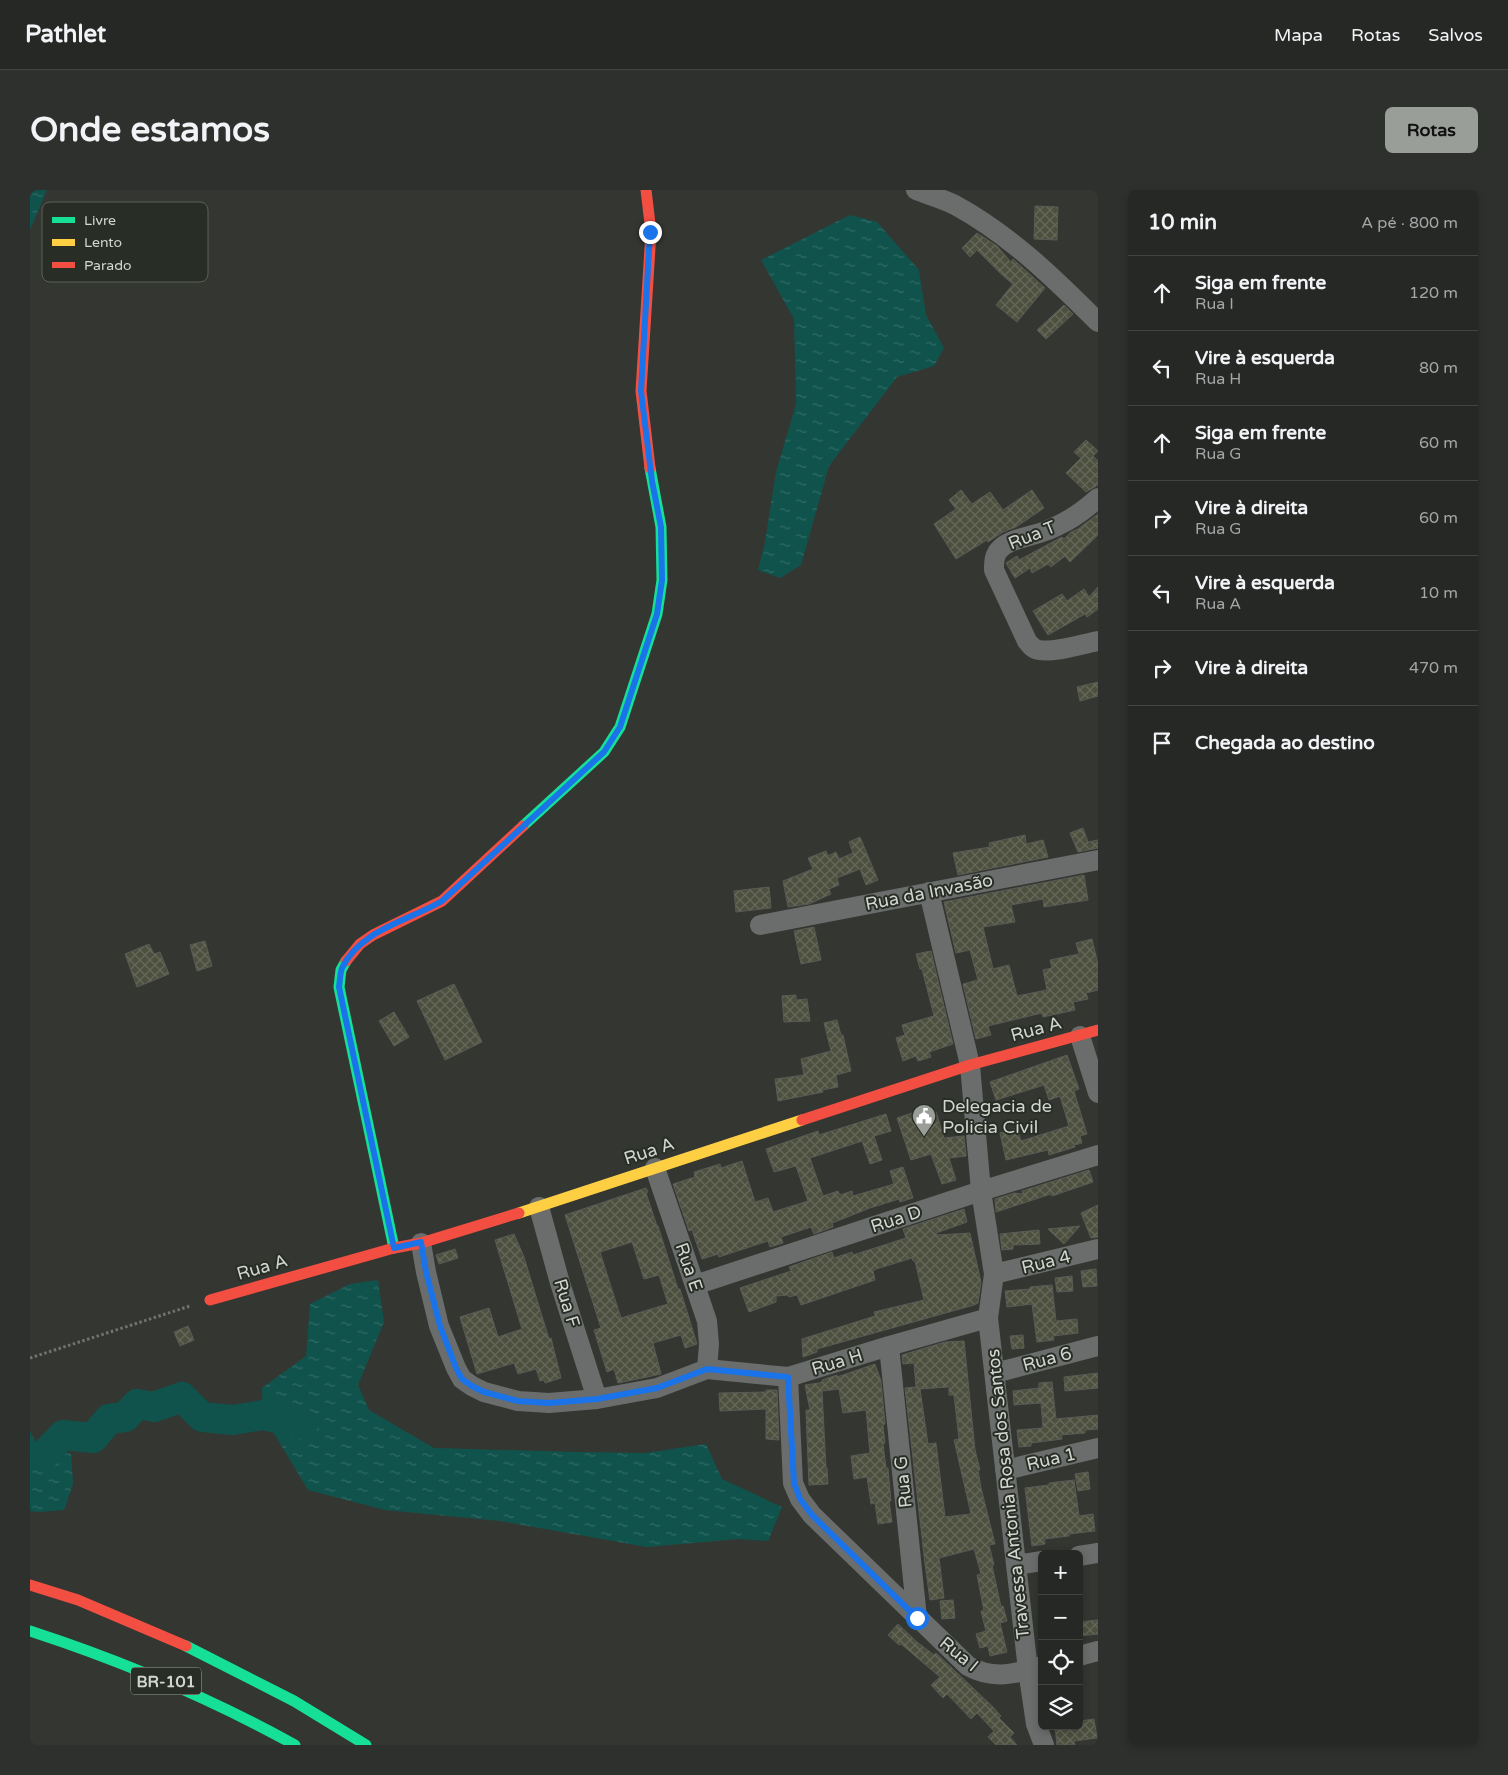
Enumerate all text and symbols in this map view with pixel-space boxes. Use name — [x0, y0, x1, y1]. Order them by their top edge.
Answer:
text: Pathlet — [25, 20, 106, 49]
text: Mapa — [1274, 24, 1323, 46]
text: Rotas — [1351, 24, 1400, 46]
text: Salvos — [1428, 24, 1483, 46]
button: Rotas — [1385, 107, 1478, 153]
text: Onde estamos — [30, 109, 270, 151]
legend — [42, 202, 208, 282]
text: 10 min — [1148, 210, 1217, 235]
text: Livre — [84, 212, 116, 229]
text: A pé · 800 m — [1361, 213, 1458, 233]
route end — [639, 221, 662, 244]
text: Lento — [84, 234, 122, 251]
text: Parado — [84, 257, 132, 274]
text: Siga em frente — [1195, 272, 1326, 294]
icon: ahead — [1148, 279, 1176, 307]
text: 120 m — [1409, 283, 1458, 303]
text: Rua I — [1195, 294, 1234, 314]
text: Vire à esquerda — [1195, 347, 1335, 369]
icon: left — [1148, 354, 1176, 382]
text: 80 m — [1419, 358, 1458, 378]
text: Rua H — [1195, 369, 1241, 389]
text: Siga em frente — [1195, 422, 1326, 444]
icon: ahead — [1148, 429, 1176, 457]
text: 60 m — [1419, 433, 1458, 453]
text: Rua G — [1195, 444, 1241, 464]
text: Vire à direita — [1195, 497, 1308, 519]
icon: right — [1148, 504, 1176, 532]
text: 60 m — [1419, 508, 1458, 528]
street label: Rua T — [1005, 516, 1059, 554]
text: Rua G — [1195, 519, 1241, 539]
text: Vire à esquerda — [1195, 572, 1335, 594]
icon: left — [1148, 579, 1176, 607]
text: 10 m — [1419, 583, 1458, 603]
text: Rua A — [1195, 594, 1241, 614]
icon: right — [1148, 654, 1176, 682]
text: Vire à direita — [1195, 657, 1308, 679]
text: 470 m — [1409, 658, 1458, 678]
icon: arrive — [1148, 729, 1176, 757]
text: Chegada ao destino — [1195, 732, 1375, 754]
street label: Rua da Invasão — [863, 869, 995, 915]
street label: Rua A — [1008, 1012, 1064, 1046]
place label: Delegacia de Policia Civil — [942, 1095, 1052, 1138]
public building icon: Delegacia de Policia Civil — [911, 1103, 937, 1137]
street label: Rua A — [621, 1133, 677, 1169]
street label: Rua D — [868, 1200, 924, 1238]
street label: Rua E — [670, 1240, 708, 1294]
street label: Rua 4 — [1019, 1245, 1073, 1279]
street label: Rua A — [234, 1249, 290, 1285]
street label: Rua F — [549, 1276, 585, 1330]
street label: Rua 6 — [1020, 1342, 1074, 1376]
street label: Rua H — [809, 1344, 865, 1380]
street label: Travessa Antonia Rosa dos Santos — [982, 1348, 1034, 1640]
street label: Rua 1 — [1024, 1443, 1078, 1475]
street label: Rua G — [889, 1455, 917, 1509]
map controls — [1038, 1550, 1083, 1730]
button: + — [1038, 1550, 1083, 1595]
button: − — [1038, 1595, 1083, 1640]
route start — [906, 1607, 929, 1630]
street label: Rua I — [935, 1632, 983, 1676]
button: locate — [1038, 1640, 1083, 1685]
road number: BR-101 — [131, 1668, 201, 1694]
button: layers — [1038, 1685, 1083, 1730]

